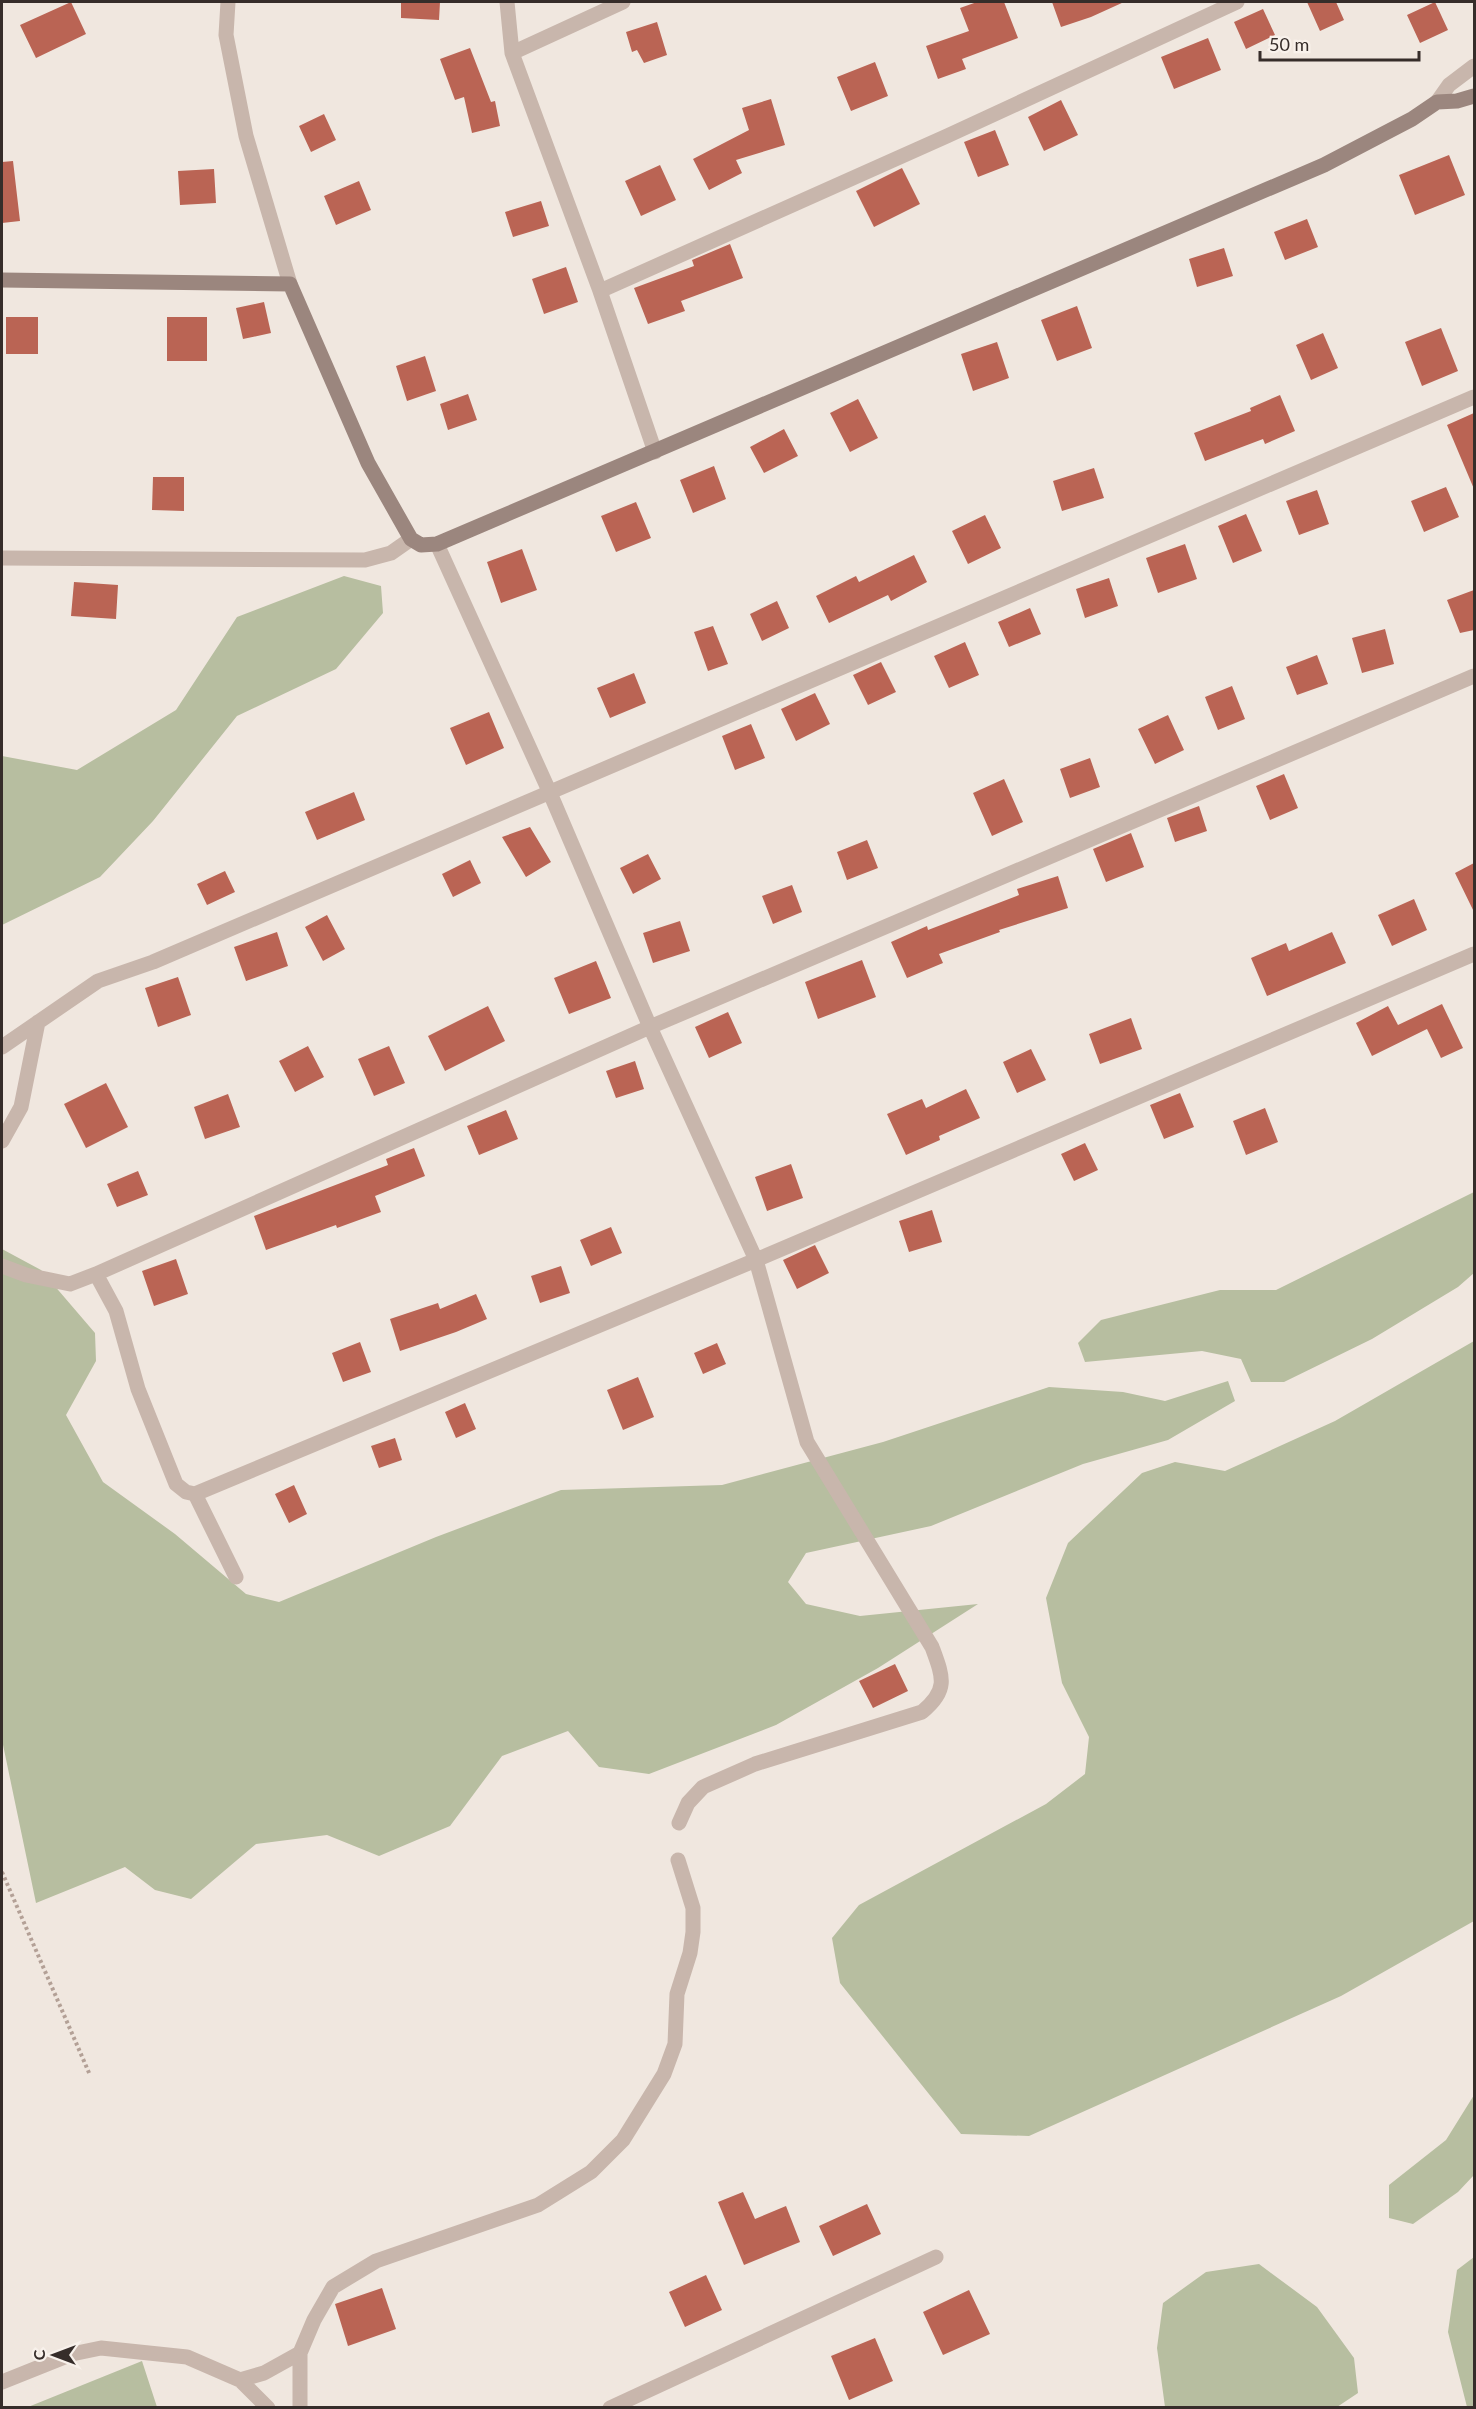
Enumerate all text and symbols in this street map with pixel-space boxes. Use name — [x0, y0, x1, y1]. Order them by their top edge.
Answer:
scale bar — [1260, 24, 1419, 62]
text: 50 m — [1269, 33, 1309, 55]
north arrow — [24, 2325, 84, 2385]
text: С — [29, 2349, 48, 2360]

